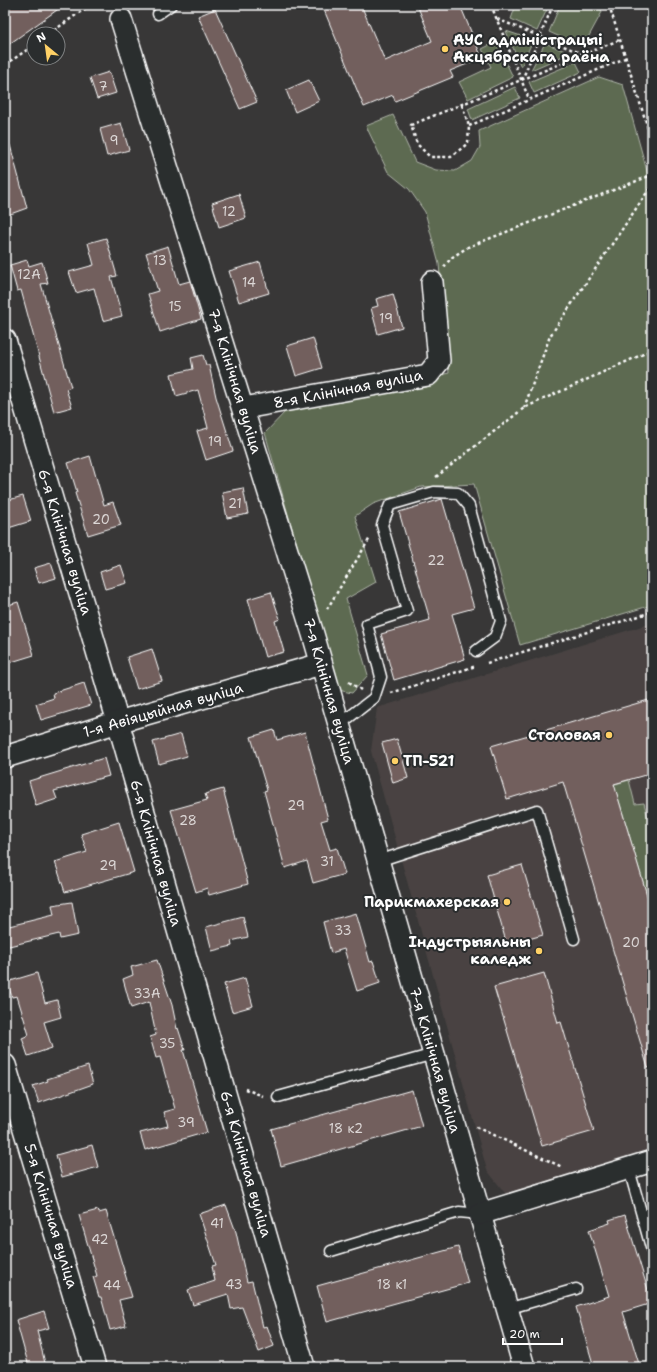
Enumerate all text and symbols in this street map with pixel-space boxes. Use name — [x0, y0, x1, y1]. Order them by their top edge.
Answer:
north arrow — [26, 26, 66, 66]
text: N — [34, 29, 49, 46]
place label: АУС адміністрацыі Акцябрскага раёна — [453, 30, 610, 67]
marker: АУС адміністрацыі Акцябрскага раёна — [440, 44, 450, 54]
house number: 7 — [98, 78, 108, 95]
house number: 9 — [109, 132, 119, 149]
house number: 12 — [222, 203, 236, 220]
house number: 13 — [153, 252, 167, 269]
house number: 12А — [17, 266, 41, 283]
house number: 14 — [242, 274, 256, 291]
house number: 15 — [168, 298, 182, 315]
street label: 7-я Клінічная вуліца — [203, 306, 267, 457]
house number: 19 — [379, 310, 393, 327]
street label: 8-я Клінічная вуліца — [272, 365, 425, 413]
house number: 19 — [208, 433, 222, 450]
street label: 6-я Клінічная вуліца — [33, 467, 97, 618]
house number: 21 — [228, 495, 242, 512]
house number: 20 — [92, 511, 110, 528]
house number: 22 — [427, 552, 445, 569]
street label: 7-я Клінічная вуліца — [299, 616, 360, 767]
street label: 1-я Авіяцыйная вуліца — [81, 677, 246, 742]
place label: Столовая — [528, 725, 601, 745]
marker: Столовая — [604, 730, 614, 740]
place label: ТП-521 — [403, 751, 455, 771]
marker: ТП-521 — [390, 756, 400, 766]
street label: 6-я Клінічная вуліца — [125, 777, 187, 929]
house number: 29 — [287, 797, 305, 814]
house number: 28 — [179, 812, 197, 829]
house number: 31 — [320, 853, 334, 870]
house number: 29 — [99, 857, 117, 874]
place label: Парикмахерская — [364, 892, 499, 912]
marker: Парикмахерская — [502, 897, 512, 907]
house number: 33 — [334, 922, 352, 939]
place label: Індустрыяльны каледж — [409, 932, 531, 969]
house number: 20 — [622, 934, 640, 951]
marker: Індустрыяльны каледж — [534, 946, 544, 956]
house number: 33А — [134, 985, 160, 1002]
street label: 7-я Клінічная вуліца — [405, 985, 466, 1136]
house number: 35 — [159, 1035, 175, 1052]
street label: 6-я Клінічная вуліца — [215, 1088, 277, 1240]
house number: 39 — [177, 1114, 195, 1131]
house number: 18 к2 — [329, 1120, 363, 1137]
street label: 5-я Клінічная вуліца — [19, 1141, 83, 1292]
house number: 41 — [210, 1215, 224, 1232]
house number: 42 — [91, 1231, 109, 1248]
house number: 43 — [225, 1276, 243, 1293]
house number: 18 к1 — [377, 1276, 407, 1293]
house number: 44 — [103, 1277, 121, 1294]
scale bar — [503, 1320, 562, 1346]
text: 20 m — [509, 1326, 540, 1342]

